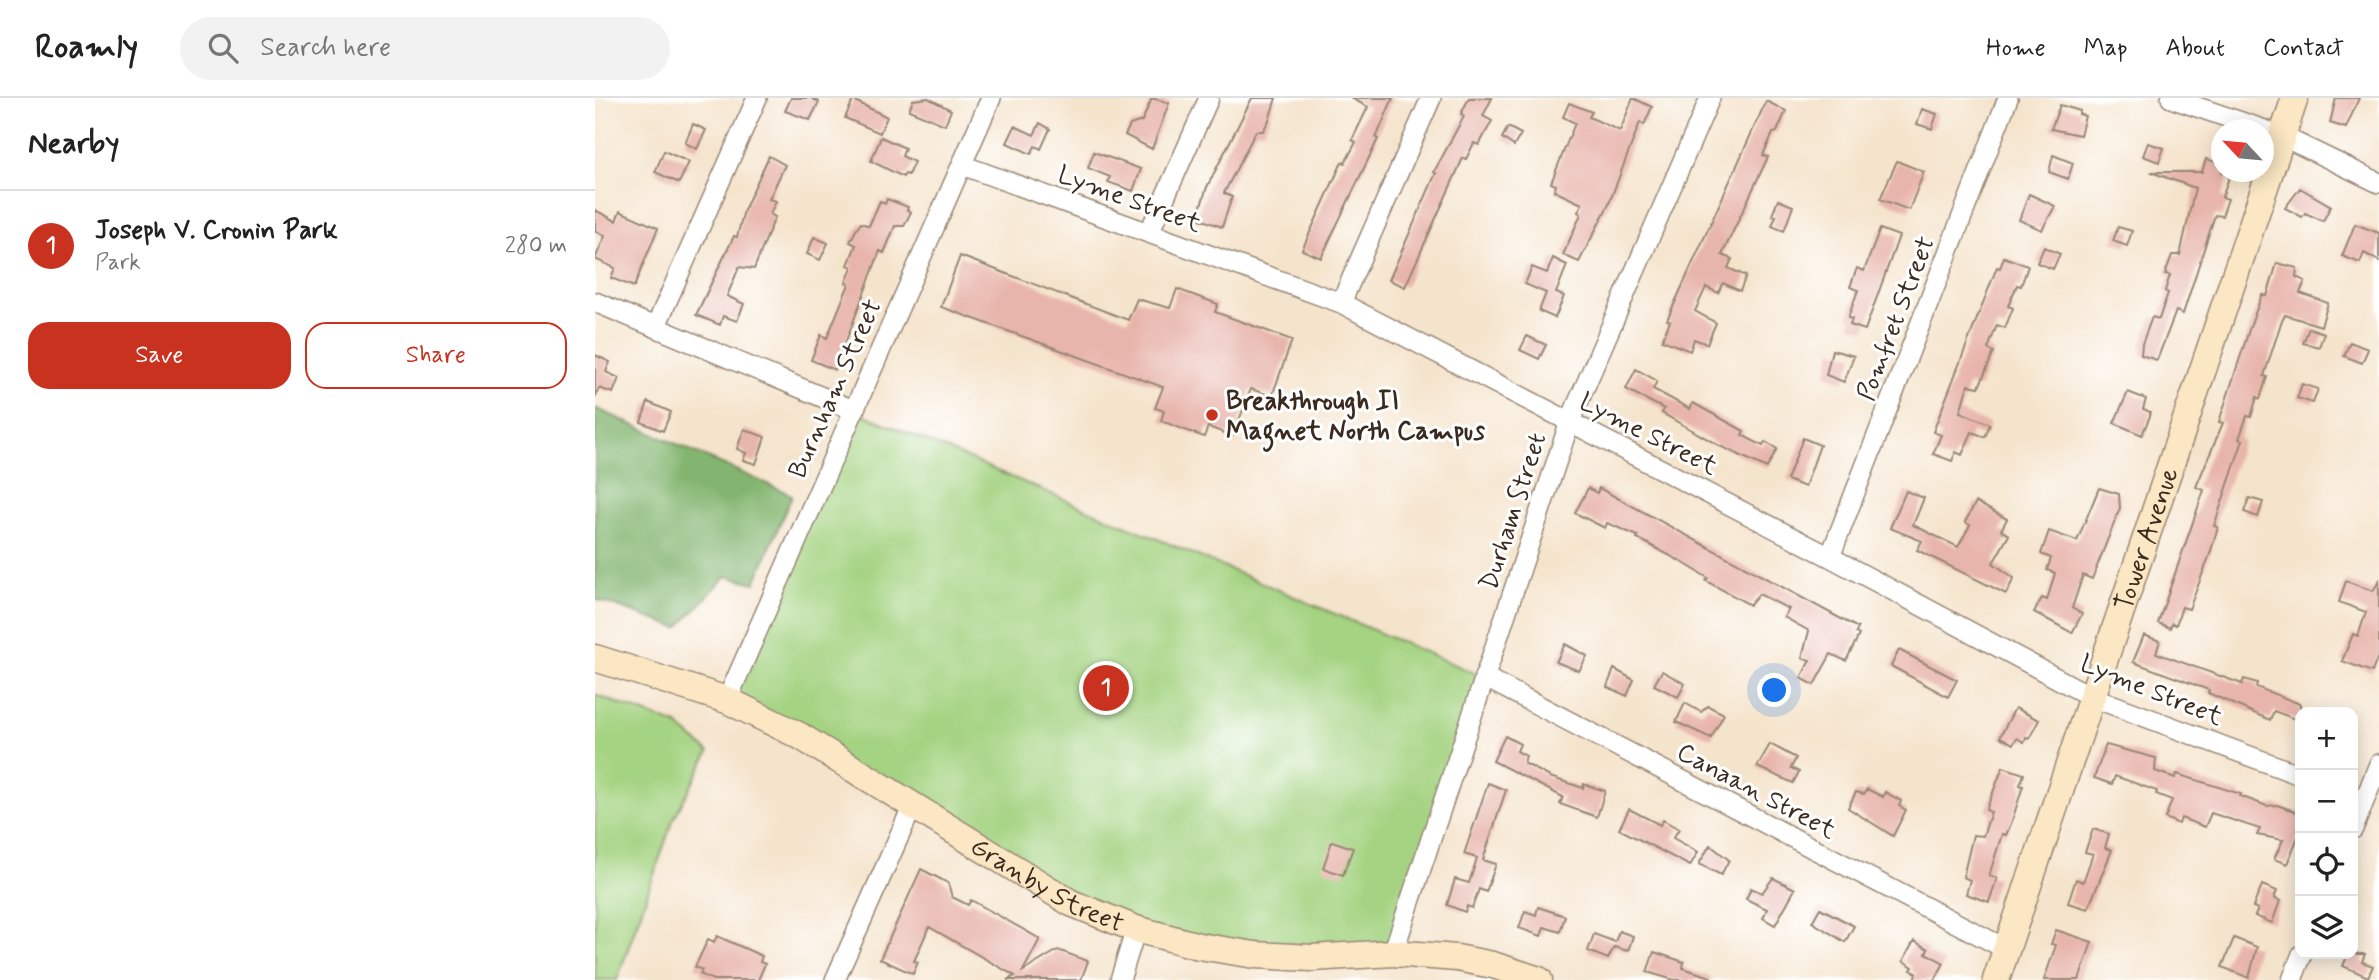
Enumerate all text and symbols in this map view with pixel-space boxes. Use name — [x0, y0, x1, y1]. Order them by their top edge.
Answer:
search box — [180, 17, 670, 80]
text: Roamly — [35, 26, 138, 70]
icon: search — [204, 29, 242, 67]
text: Search here — [260, 31, 391, 65]
text: Home — [1986, 33, 2046, 64]
text: Map — [2084, 33, 2128, 64]
text: About — [2166, 33, 2225, 64]
text: Contact — [2263, 33, 2344, 64]
north arrow — [2211, 119, 2274, 182]
text: Nearby — [28, 124, 119, 163]
street label: Lyme Street — [1053, 158, 1206, 242]
text: Joseph V. Cronin Park — [95, 214, 338, 248]
text: 1 — [46, 231, 56, 261]
text: 280 m — [505, 231, 567, 261]
street label: Pomfret Street — [1850, 232, 1944, 406]
text: Park — [95, 248, 141, 278]
street label: Burnham Street — [781, 294, 891, 484]
button: Save — [28, 322, 291, 389]
button: Share — [305, 322, 567, 389]
place label: Breakthrough II Magnet North Campus — [1226, 385, 1485, 452]
street label: Lyme Street — [1573, 385, 1723, 484]
marker: Breakthrough II Magnet North Campus — [1204, 407, 1220, 423]
street label: Durham Street — [1472, 429, 1555, 595]
street label: Tower Avenue — [2108, 463, 2187, 615]
street label: Lyme Street — [2075, 647, 2227, 735]
pin: 1 — [1083, 662, 1129, 714]
your location — [1757, 673, 1791, 707]
map controls — [2295, 707, 2358, 959]
button: + — [2295, 707, 2358, 770]
street label: Canaan Street — [1670, 736, 1842, 848]
button: − — [2295, 770, 2358, 833]
street label: Granby Street — [964, 830, 1129, 941]
button: locate — [2295, 833, 2358, 896]
button: layers — [2295, 896, 2358, 959]

